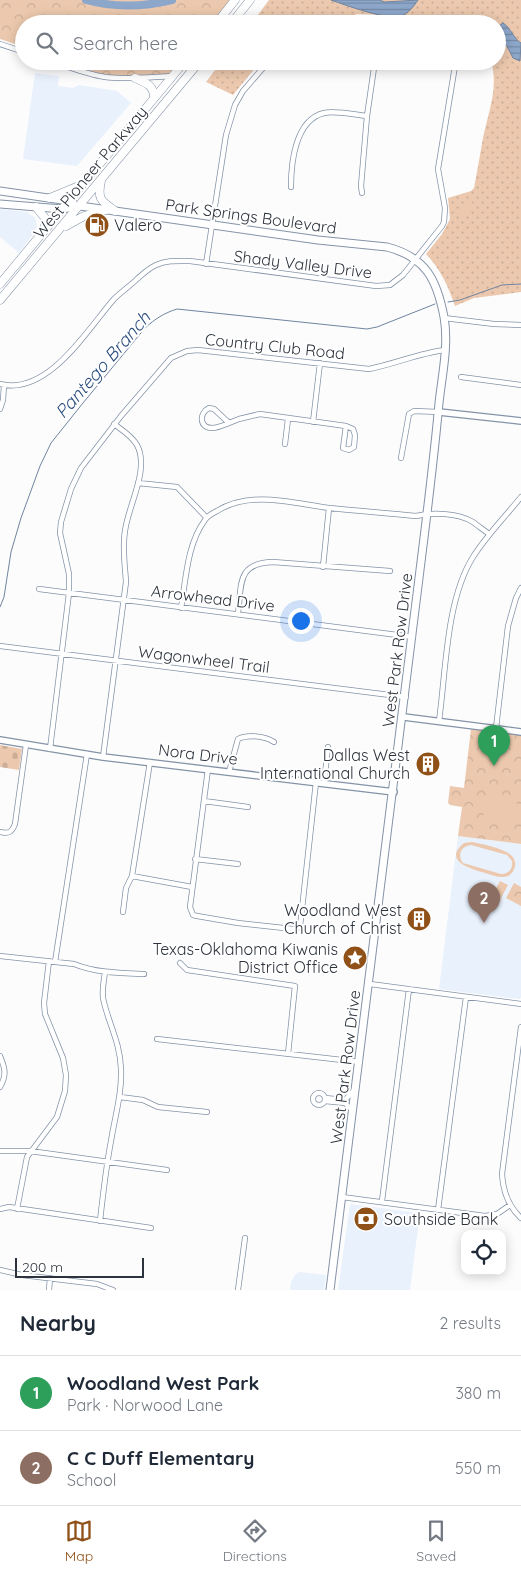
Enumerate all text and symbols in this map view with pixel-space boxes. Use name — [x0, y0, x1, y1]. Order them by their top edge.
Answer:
search box — [15, 15, 506, 70]
icon: search — [33, 29, 61, 57]
text: Search here — [73, 31, 178, 55]
street label: West Pioneer Parkway — [29, 102, 151, 242]
street label: Park Springs Boulevard — [164, 194, 338, 238]
fuel station icon: Valero — [84, 212, 110, 238]
place label: Valero — [114, 215, 162, 235]
street label: Shady Valley Drive — [233, 246, 373, 282]
water label: Pantego Branch — [50, 306, 156, 423]
street label: Country Club Road — [204, 329, 346, 363]
street label: West Park Row Drive — [378, 572, 416, 728]
street label: Arrowhead Drive — [150, 580, 276, 616]
your location — [288, 608, 314, 634]
street label: Wagonwheel Trail — [137, 641, 271, 677]
pin: 1 — [478, 725, 510, 766]
street label: Nora Drive — [157, 739, 239, 769]
place label: Dallas West International Church — [260, 745, 410, 783]
building icon: Dallas West International Church — [415, 751, 441, 777]
pin: 2 — [468, 882, 500, 923]
place label: Woodland West Church of Christ — [284, 900, 402, 938]
building icon: Woodland West Church of Christ — [406, 906, 432, 932]
place label: Texas-Oklahoma Kiwanis District Office — [152, 939, 338, 977]
place icon: Texas-Oklahoma Kiwanis District Office — [342, 945, 368, 971]
street label: West Park Row Drive — [326, 989, 364, 1145]
bank icon: Southside Bank — [353, 1206, 379, 1232]
place label: Southside Bank — [384, 1209, 498, 1229]
map controls — [461, 1230, 506, 1275]
button: locate — [461, 1230, 506, 1275]
scale bar — [15, 1255, 144, 1278]
text: 200 m — [22, 1258, 63, 1276]
text: Nearby — [20, 1310, 96, 1336]
text: 2 results — [439, 1313, 501, 1333]
text: Woodland West Park — [67, 1371, 259, 1395]
text: 1 — [33, 1383, 39, 1403]
text: 380 m — [455, 1383, 501, 1403]
text: Park · Norwood Lane — [67, 1395, 223, 1415]
text: C C Duff Elementary — [67, 1446, 254, 1470]
text: 2 — [31, 1458, 41, 1478]
text: 550 m — [455, 1458, 501, 1478]
text: School — [67, 1470, 116, 1490]
tab: Map — [65, 1517, 93, 1565]
tab: Directions — [223, 1517, 287, 1565]
tab: Saved — [416, 1517, 456, 1565]

